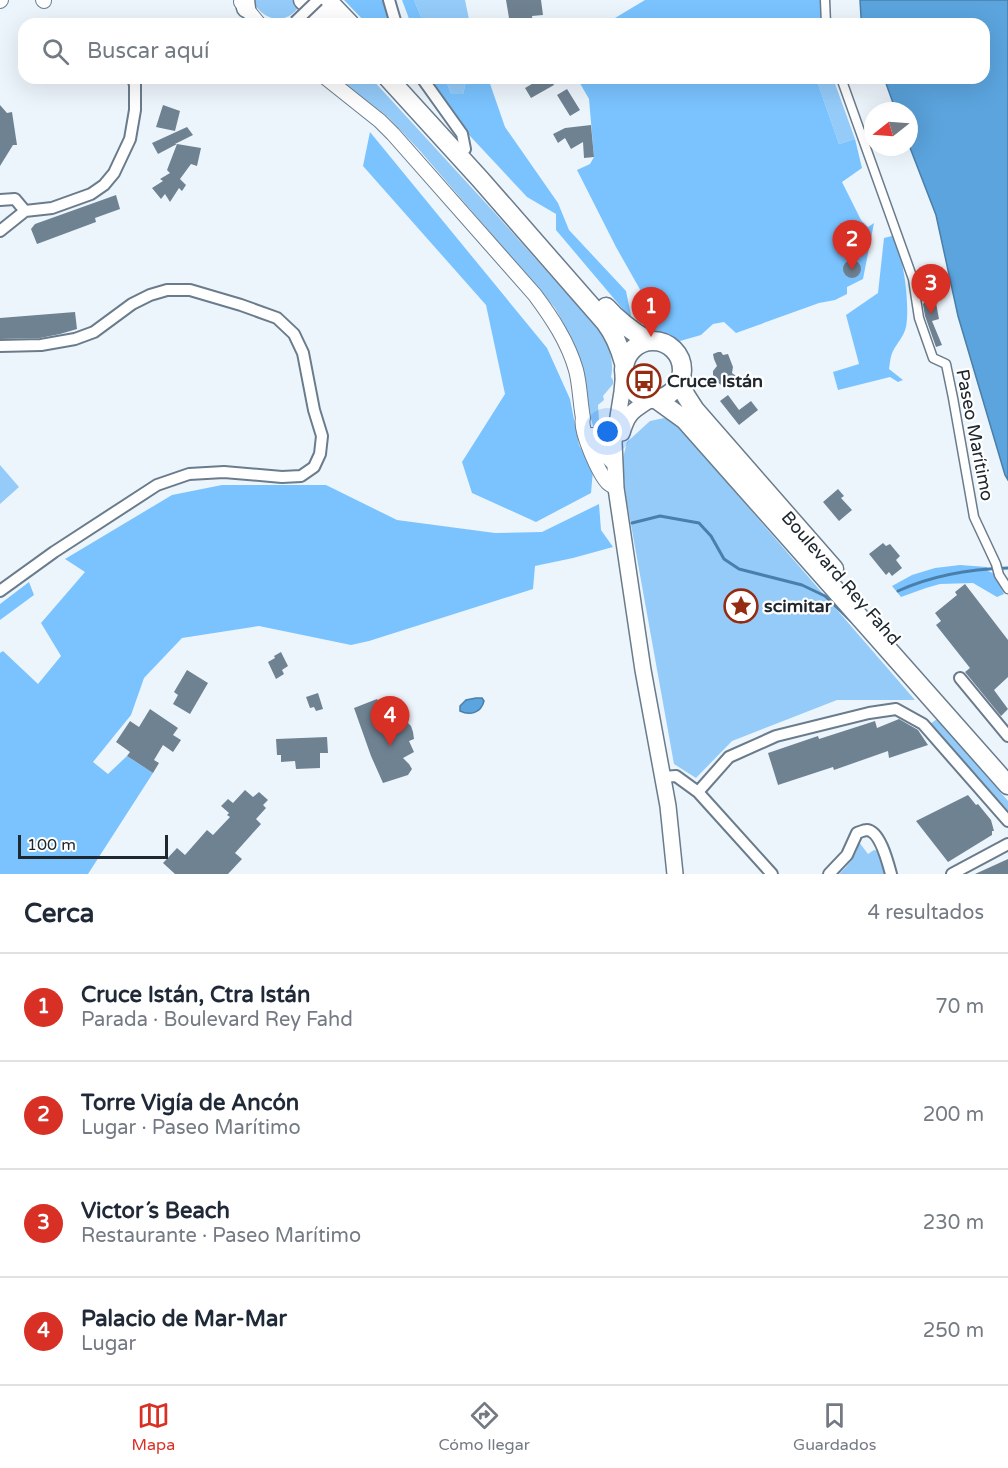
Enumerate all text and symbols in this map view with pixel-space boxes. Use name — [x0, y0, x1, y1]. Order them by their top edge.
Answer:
search box — [18, 18, 990, 84]
icon: search — [39, 35, 72, 68]
text: Buscar aquí — [87, 38, 209, 64]
north arrow — [864, 102, 918, 156]
pin: 2 — [832, 220, 872, 270]
pin: 3 — [912, 264, 950, 314]
pin: 1 — [632, 288, 670, 337]
bus stop icon: Cruce Istán — [626, 363, 662, 399]
street label: Paseo Marítimo — [951, 367, 999, 503]
place label: Cruce Istán — [667, 370, 763, 392]
your location — [593, 417, 622, 446]
street label: Boulevard Rey Fahd — [777, 506, 905, 650]
place icon: scimitar — [723, 588, 759, 624]
place label: scimitar — [764, 595, 833, 617]
pin: 4 — [370, 696, 410, 746]
scale bar — [18, 832, 168, 860]
text: 100 m — [27, 835, 76, 855]
text: Cerca — [24, 898, 94, 929]
text: 4 resultados — [868, 901, 984, 925]
text: Cruce Istán, Ctra Istán — [81, 982, 310, 1008]
text: 1 — [37, 995, 50, 1019]
text: 70 m — [935, 995, 984, 1019]
text: Parada · Boulevard Rey Fahd — [81, 1008, 353, 1032]
text: Torre Vigía de Ancón — [81, 1090, 299, 1116]
text: 2 — [37, 1103, 50, 1127]
text: 200 m — [923, 1103, 984, 1127]
text: Lugar · Paseo Marítimo — [81, 1116, 301, 1140]
text: Victor´s Beach — [81, 1198, 230, 1224]
text: 3 — [37, 1211, 50, 1235]
text: 230 m — [923, 1211, 984, 1235]
text: Restaurante · Paseo Marítimo — [81, 1224, 361, 1248]
text: Palacio de Mar-Mar — [81, 1306, 287, 1332]
text: 4 — [37, 1319, 50, 1343]
text: 250 m — [923, 1319, 984, 1343]
text: Lugar — [81, 1332, 136, 1356]
tab: Mapa — [132, 1399, 175, 1455]
tab: Cómo llegar — [438, 1399, 530, 1455]
tab: Guardados — [793, 1399, 876, 1455]

